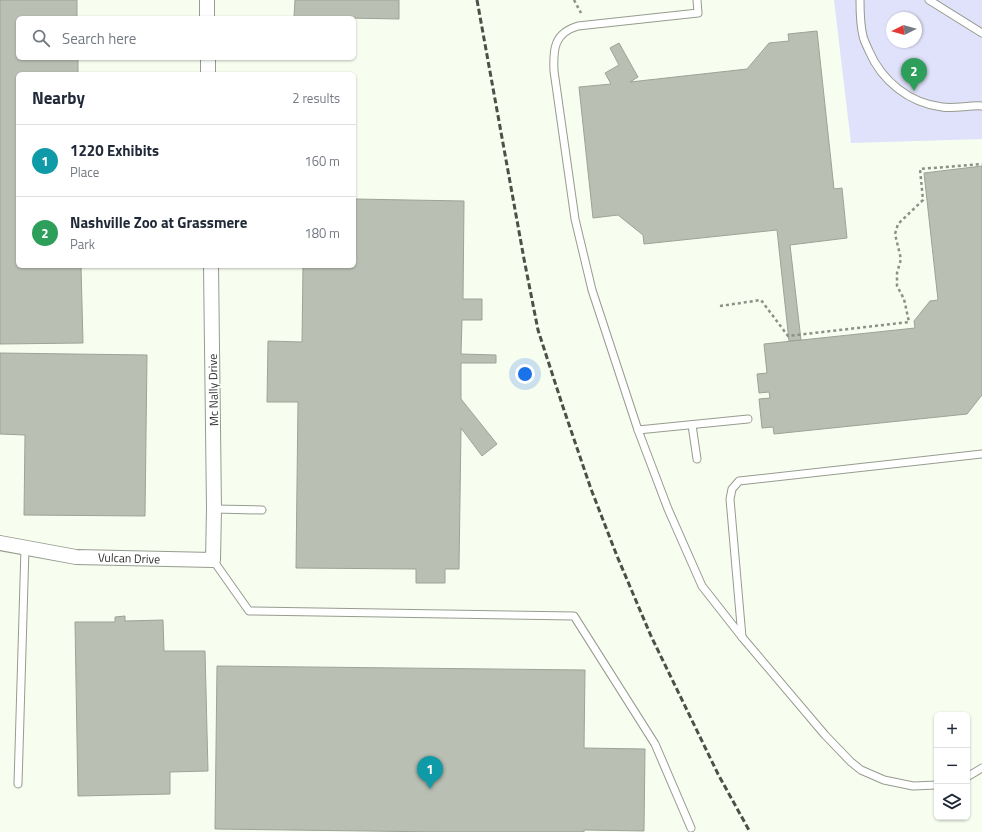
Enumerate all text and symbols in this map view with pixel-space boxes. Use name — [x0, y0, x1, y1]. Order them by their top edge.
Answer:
north arrow — [886, 12, 922, 48]
search box — [16, 16, 356, 60]
icon: search — [30, 27, 52, 49]
text: Search here — [62, 27, 136, 50]
pin: 2 — [901, 58, 927, 91]
text: Nearby — [32, 85, 85, 111]
text: 2 results — [292, 88, 340, 108]
text: 1220 Exhibits — [70, 139, 159, 162]
text: 1 — [41, 151, 49, 171]
text: 160 m — [304, 151, 340, 171]
text: Place — [70, 162, 99, 182]
text: Nashville Zoo at Grassmere — [70, 211, 247, 234]
text: 2 — [41, 223, 49, 243]
text: 180 m — [304, 223, 340, 243]
text: Park — [70, 234, 95, 254]
street label: Mc Nally Drive — [203, 354, 223, 426]
your location — [515, 364, 535, 384]
street label: Vulcan Drive — [97, 547, 161, 569]
map controls — [934, 712, 970, 820]
button: + — [934, 712, 970, 748]
button: − — [934, 748, 970, 784]
pin: 1 — [417, 756, 443, 789]
button: layers — [934, 784, 970, 820]

